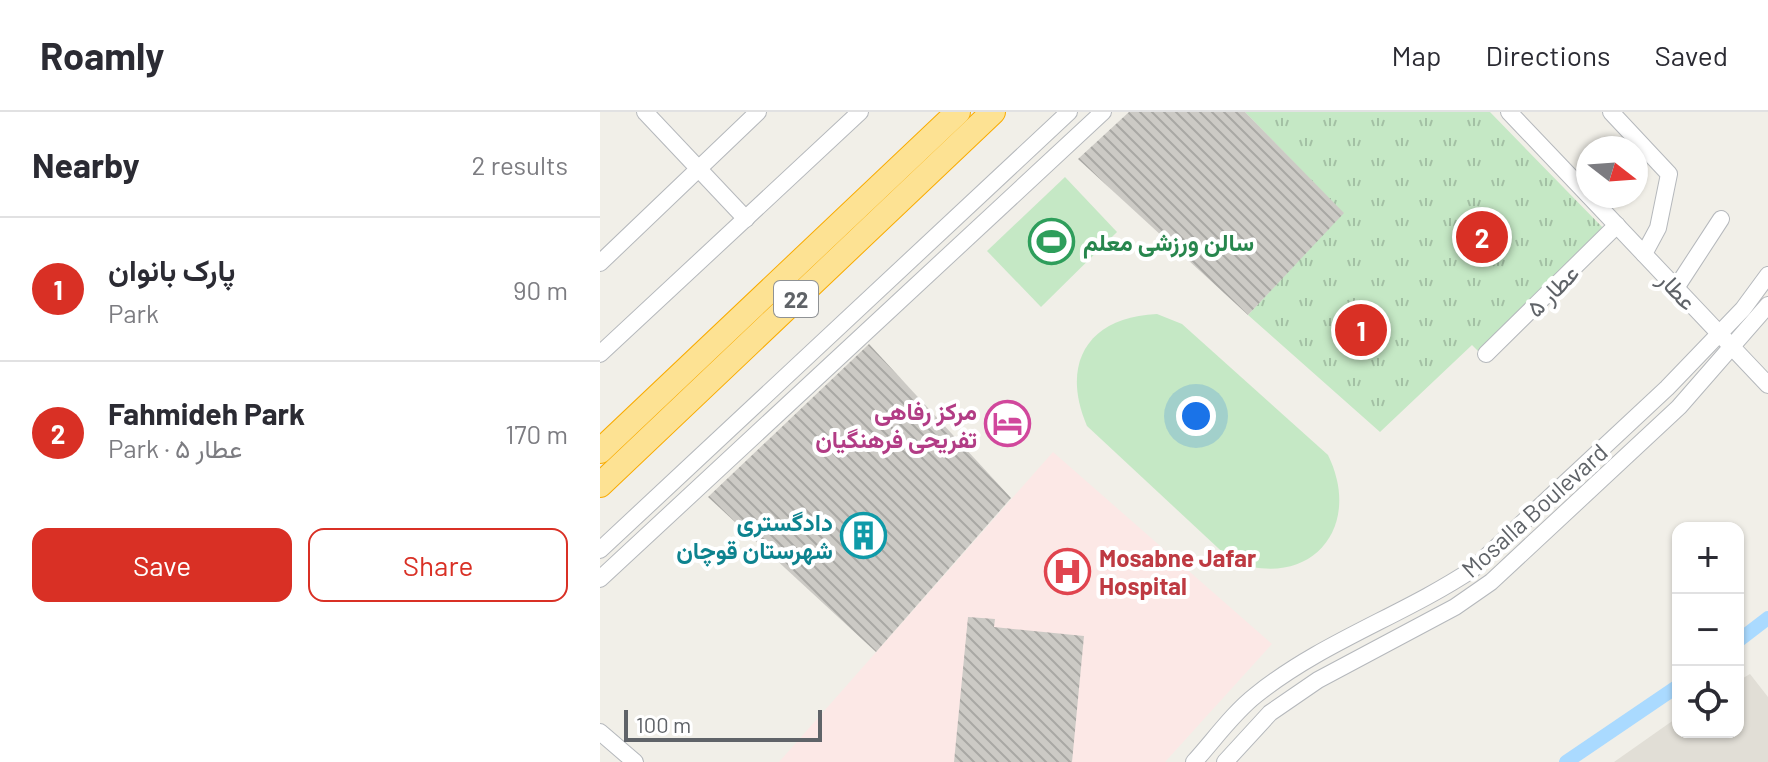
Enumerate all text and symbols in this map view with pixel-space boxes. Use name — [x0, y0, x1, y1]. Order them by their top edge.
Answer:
text: Roamly — [40, 32, 164, 78]
text: Map — [1392, 38, 1441, 72]
text: Directions — [1485, 38, 1611, 72]
text: Saved — [1655, 38, 1728, 72]
north arrow — [1576, 136, 1648, 208]
text: Nearby — [32, 144, 140, 185]
text: 2 results — [472, 149, 568, 180]
pin: 2 — [1456, 207, 1508, 267]
sports icon: سالن ورزشی معلم — [1028, 217, 1076, 265]
place label: سالن ورزشی معلم — [1083, 227, 1254, 259]
text: پارک بانوان — [108, 251, 235, 287]
street label: عطار ۵ — [1520, 258, 1586, 324]
street label: عطار — [1651, 264, 1703, 317]
text: 1 — [53, 274, 63, 305]
text: 90 m — [513, 274, 568, 305]
road number: 22 — [774, 281, 818, 317]
text: Park — [108, 297, 159, 328]
pin: 1 — [1335, 300, 1387, 360]
text: Fahmideh Park — [108, 395, 305, 431]
place label: مرکز رفاهی تفریحی فرهنگیان — [815, 396, 977, 455]
your location — [1176, 396, 1216, 436]
hotel icon: مرکز رفاهی تفریحی فرهنگیان — [984, 400, 1032, 448]
text: 2 — [51, 418, 65, 449]
text: 170 m — [505, 418, 568, 449]
text: Park · عطار ۵ — [108, 432, 242, 463]
street label: Mosalla Boulevard — [1455, 437, 1613, 583]
place label: دادگستری شهرستان قوچان — [676, 507, 833, 567]
building icon: دادگستری شهرستان قوچان — [840, 511, 888, 559]
map controls — [1672, 522, 1744, 738]
button: + — [1672, 522, 1744, 594]
button: Save — [32, 528, 292, 602]
button: Share — [308, 528, 568, 602]
place label: Mosabne Jafar Hospital — [1099, 543, 1256, 600]
hospital icon: Mosabne Jafar Hospital — [1044, 547, 1092, 595]
button: − — [1672, 594, 1744, 666]
button: locate — [1672, 666, 1744, 738]
scale bar — [624, 706, 822, 742]
text: 100 m — [636, 711, 691, 737]

